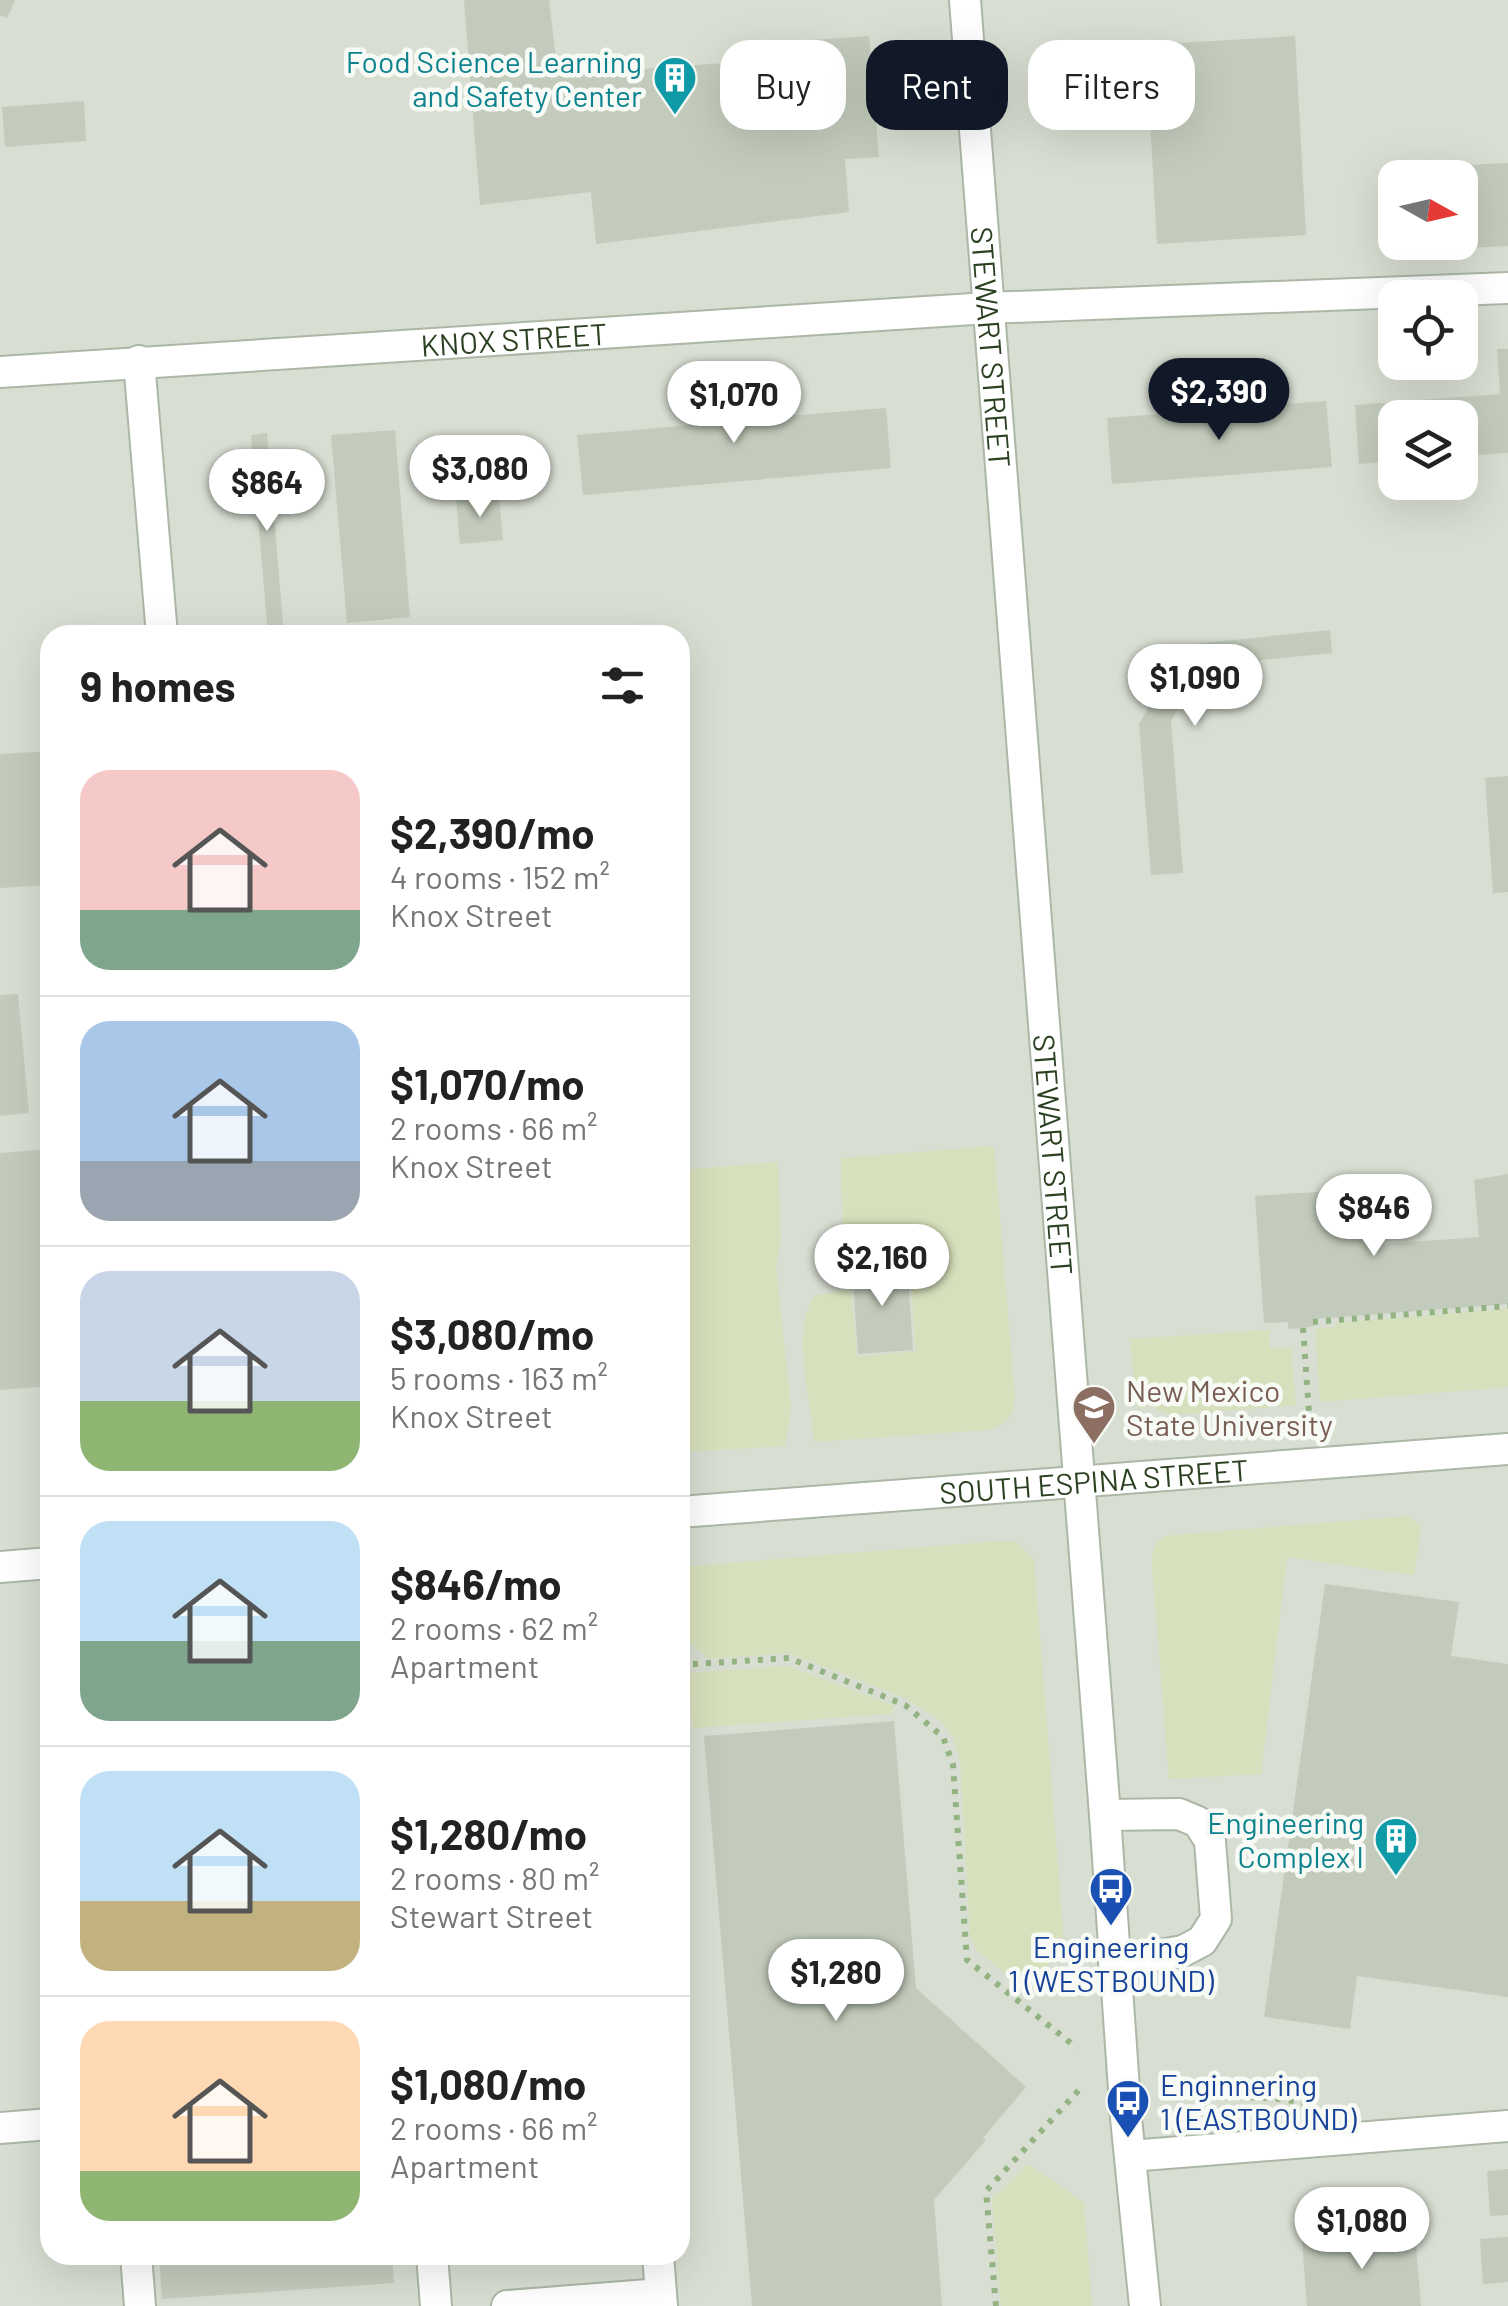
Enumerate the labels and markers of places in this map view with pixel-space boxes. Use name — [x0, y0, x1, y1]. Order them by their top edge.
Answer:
place label: Food Science Learning and Safety Center — [346, 43, 642, 113]
building icon: Food Science Learning and Safety Center — [652, 55, 698, 116]
pin: $2,390 — [1138, 358, 1300, 443]
pin: $1,070 — [653, 361, 815, 446]
pin: $3,080 — [399, 435, 561, 520]
pin: $864 — [208, 449, 326, 534]
pin: $1,090 — [1114, 644, 1276, 729]
pin: $846 — [1315, 1174, 1433, 1259]
pin: $2,160 — [801, 1224, 963, 1309]
place label: New Mexico State University — [1126, 1372, 1333, 1442]
school or university icon: New Mexico State University — [1071, 1384, 1117, 1445]
place label: Engineering Complex I — [1207, 1804, 1364, 1874]
building icon: Engineering Complex I — [1373, 1816, 1419, 1877]
bus stop icon: Engineering 1 (WESTBOUND) — [1088, 1866, 1134, 1927]
place label: Engineering 1 (WESTBOUND) — [1008, 1928, 1214, 1998]
pin: $1,280 — [755, 1939, 917, 2024]
place label: Enginnering 1 (EASTBOUND) — [1160, 2066, 1357, 2136]
bus stop icon: Enginnering 1 (EASTBOUND) — [1105, 2078, 1151, 2139]
pin: $1,080 — [1281, 2187, 1443, 2272]

